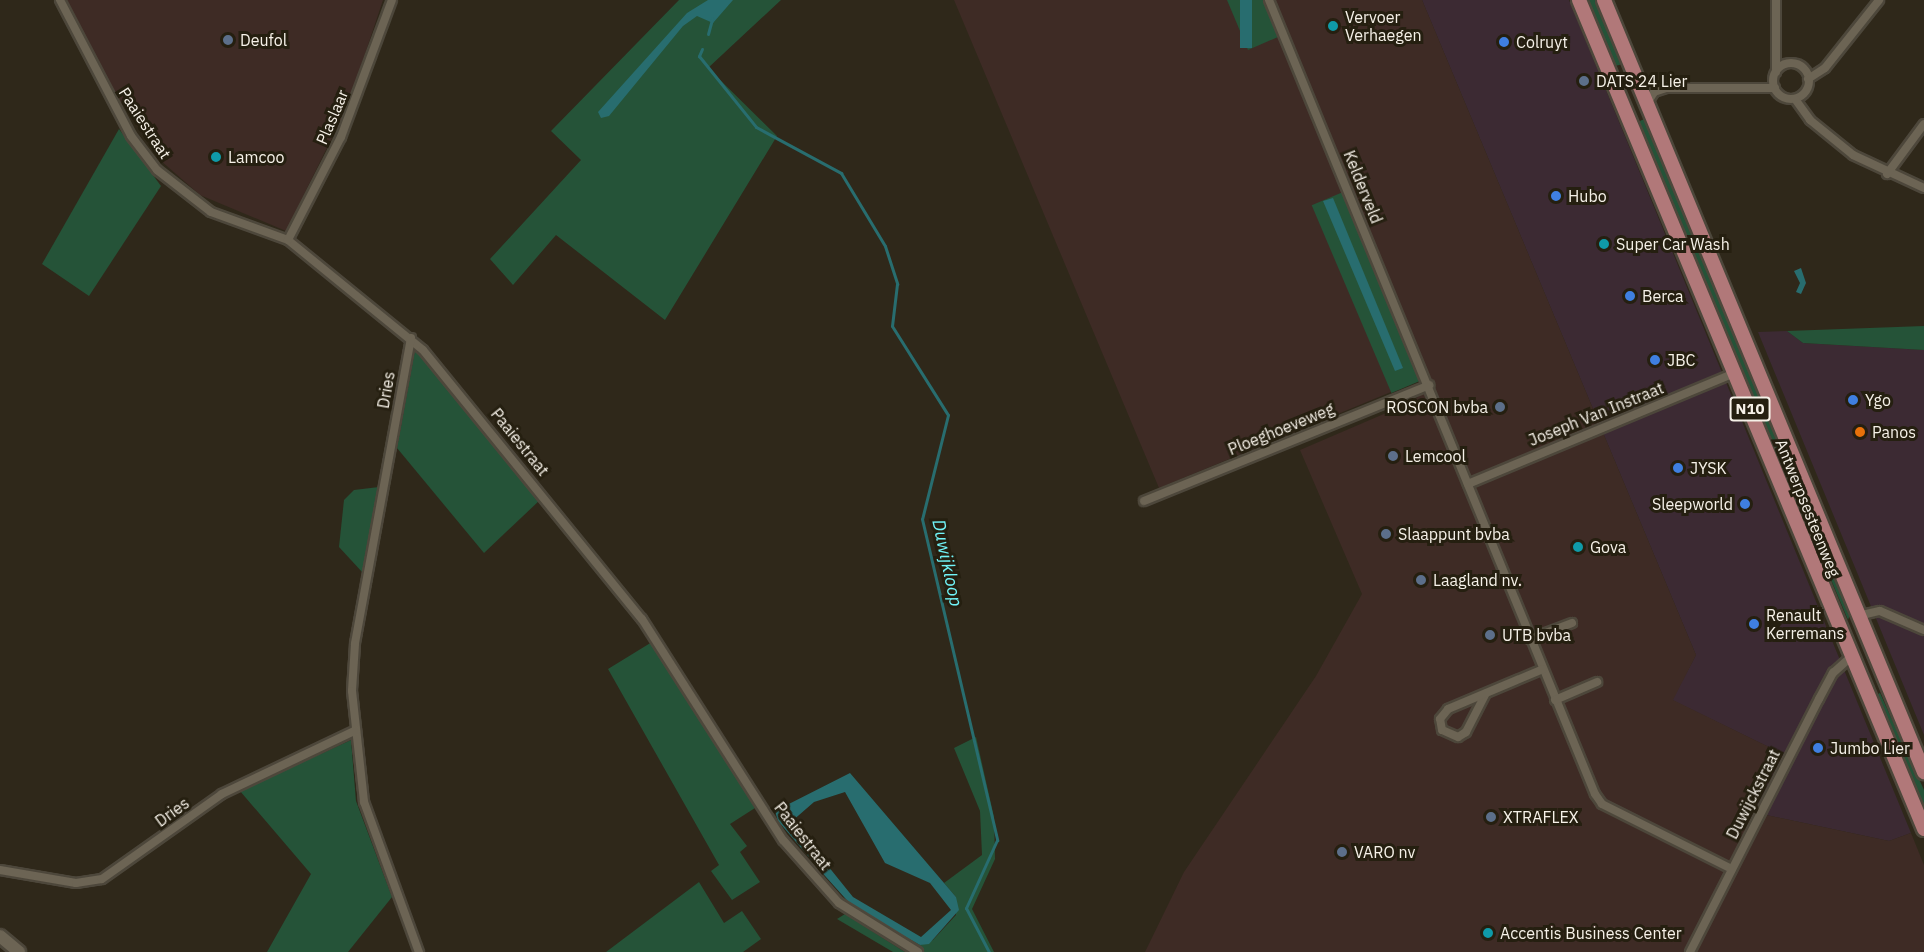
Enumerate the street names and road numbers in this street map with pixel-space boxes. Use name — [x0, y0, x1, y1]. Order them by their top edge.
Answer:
street label: Paaiestraat — [115, 84, 175, 162]
street label: Plaslaar — [312, 87, 352, 147]
street label: Kelderveld — [1340, 148, 1386, 226]
street label: Dries — [373, 370, 399, 410]
street label: Joseph Van Instraat — [1526, 378, 1666, 450]
road number: N10 — [1729, 397, 1771, 421]
street label: Ploeghoeveweg — [1225, 399, 1337, 459]
street label: Paaiestraat — [487, 404, 553, 480]
street label: Antwerpsesteenweg — [1772, 436, 1844, 580]
street label: Duwijckstraat — [1722, 746, 1784, 842]
street label: Dries — [151, 793, 193, 831]
street label: Paaiestraat — [770, 798, 836, 874]

